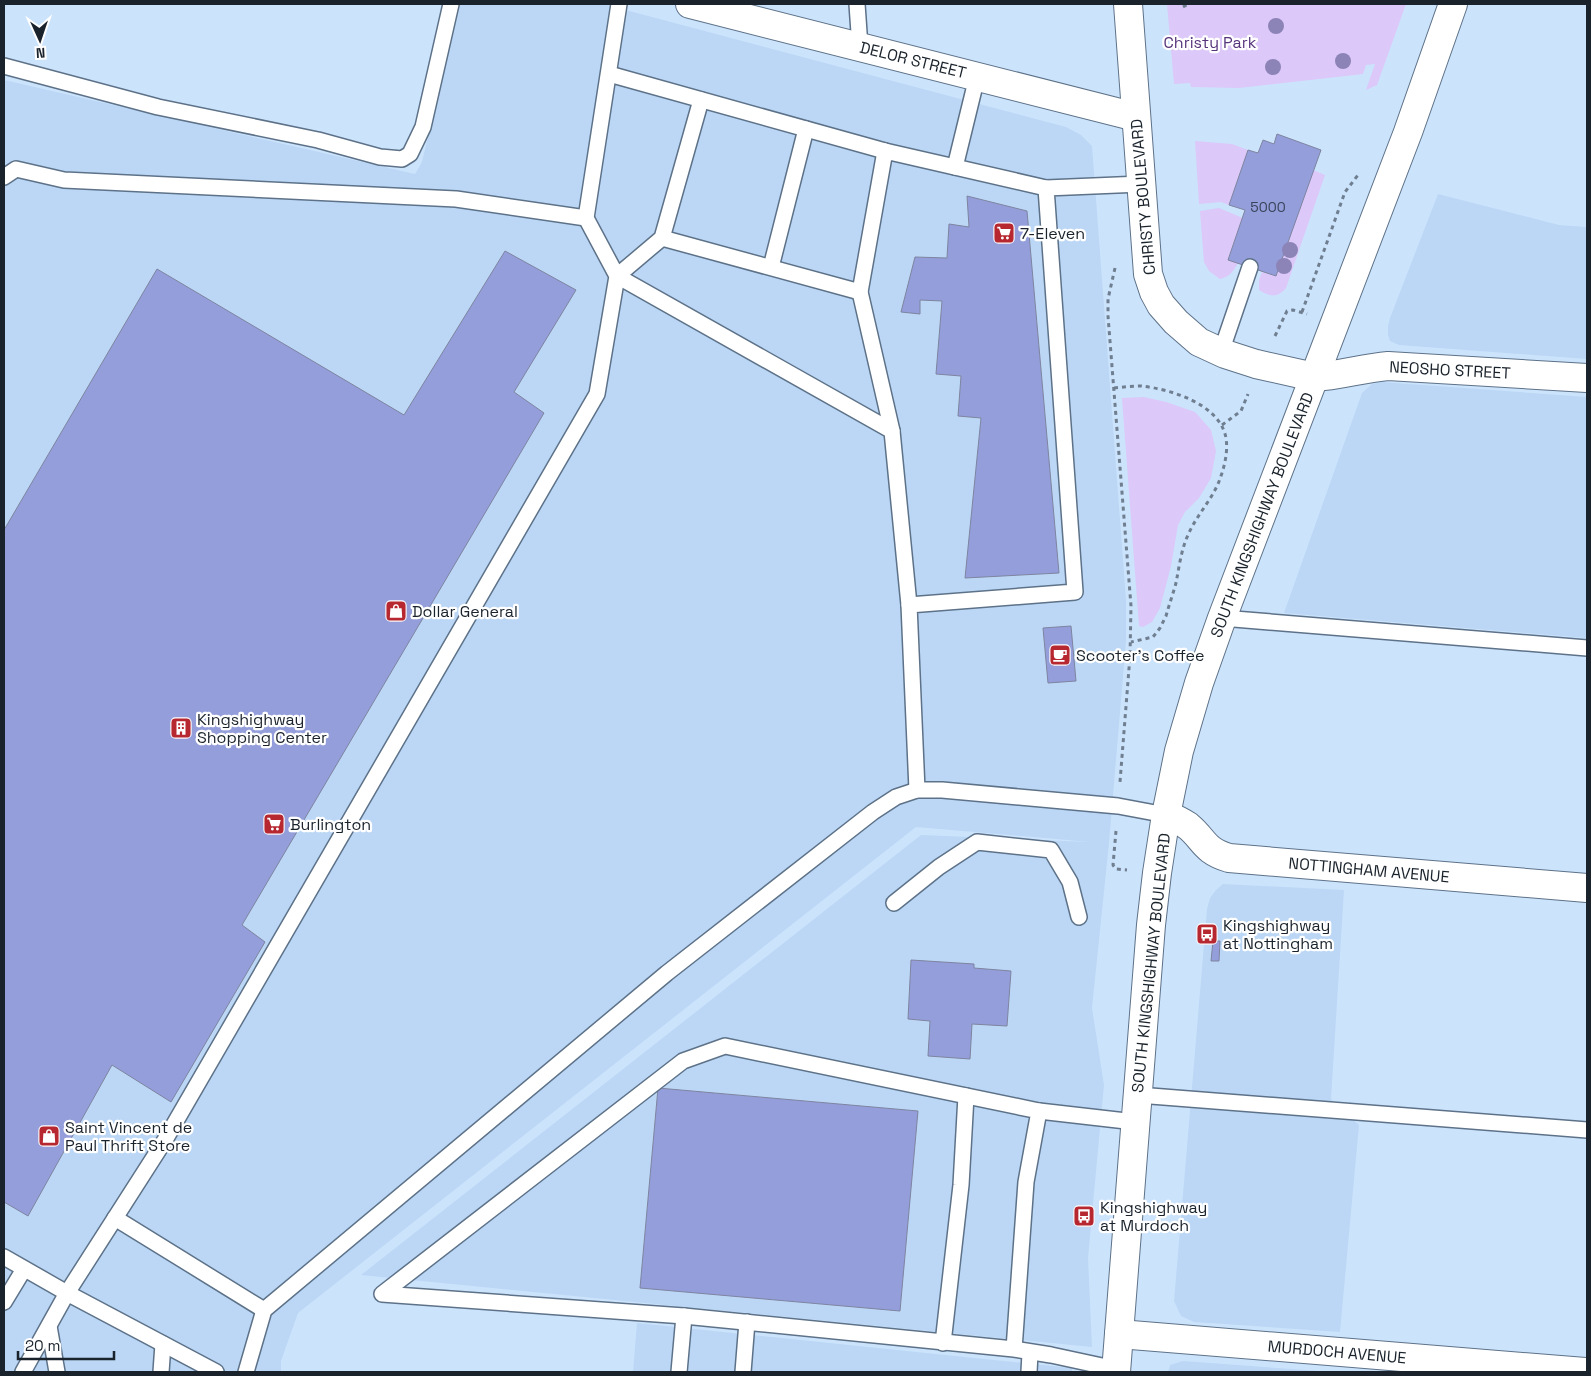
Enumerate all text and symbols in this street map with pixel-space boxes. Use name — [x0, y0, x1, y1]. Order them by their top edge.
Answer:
north arrow — [15, 15, 65, 65]
park label: Christy Park — [1164, 32, 1257, 53]
street label: DELOR STREET — [857, 37, 969, 83]
text: N — [36, 44, 46, 62]
street label: CHRISTY BOULEVARD — [1126, 118, 1160, 276]
house number: 5000 — [1250, 198, 1286, 216]
supermarket icon: 7-Eleven — [992, 221, 1016, 245]
place label: 7-Eleven — [1020, 223, 1085, 244]
street label: NEOSHO STREET — [1389, 356, 1511, 384]
street label: SOUTH KINGSHIGHWAY BOULEVARD — [1205, 389, 1319, 641]
shop icon: Dollar General — [384, 599, 408, 623]
place label: Dollar General — [412, 601, 518, 622]
cafe icon: Scooter's Coffee — [1048, 643, 1072, 667]
place label: Scooter's Coffee — [1076, 645, 1205, 666]
place label: Kingshighway Shopping Center — [197, 709, 327, 748]
building icon: Kingshighway Shopping Center — [169, 716, 193, 740]
supermarket icon: Burlington — [262, 812, 286, 836]
place label: Burlington — [290, 814, 371, 835]
street label: SOUTH KINGSHIGHWAY BOULEVARD — [1127, 832, 1175, 1094]
street label: NOTTINGHAM AVENUE — [1288, 853, 1450, 887]
place label: Kingshighway at Nottingham — [1223, 915, 1333, 954]
bus stop icon: Kingshighway at Nottingham — [1195, 922, 1219, 946]
place label: Saint Vincent de Paul Thrift Store — [65, 1117, 192, 1156]
shop icon: Saint Vincent de Paul Thrift Store — [37, 1124, 61, 1148]
place label: Kingshighway at Murdoch — [1100, 1197, 1207, 1236]
bus stop icon: Kingshighway at Murdoch — [1072, 1204, 1096, 1228]
scale bar — [18, 1328, 114, 1360]
street label: MURDOCH AVENUE — [1267, 1335, 1407, 1369]
text: 20 m — [25, 1336, 60, 1355]

